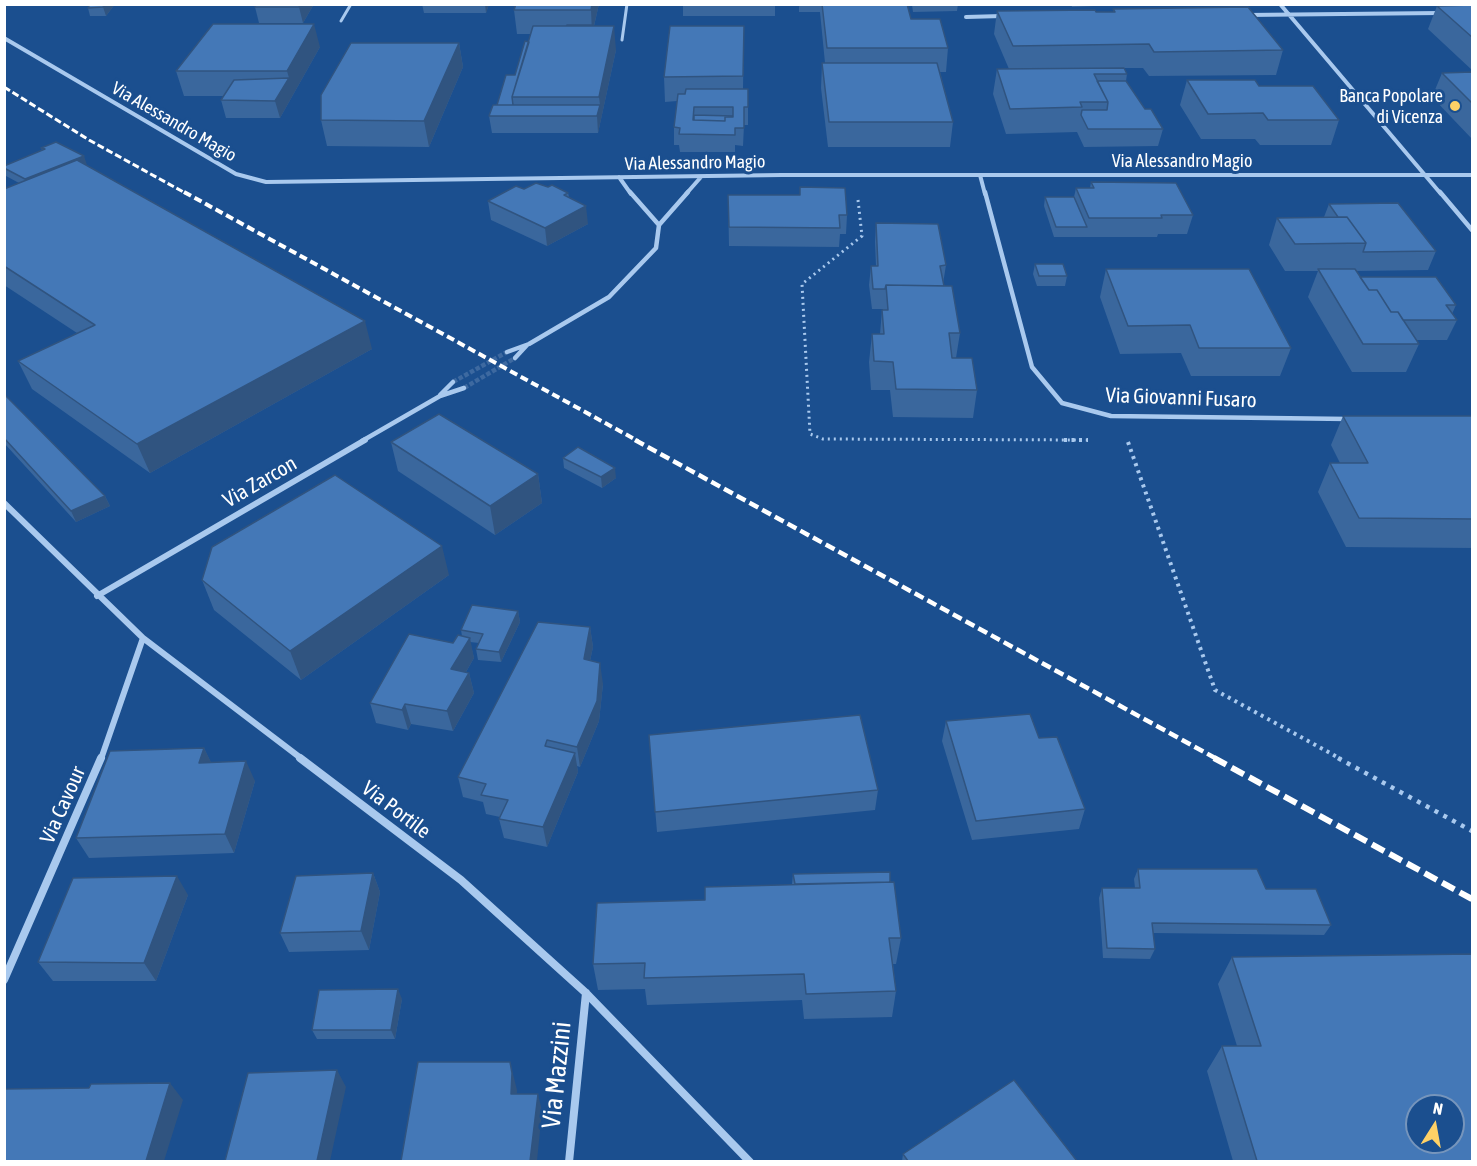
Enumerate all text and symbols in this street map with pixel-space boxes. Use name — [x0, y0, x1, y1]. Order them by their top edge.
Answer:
street label: Via Alessandro Magio — [108, 77, 240, 167]
place label: Banca Popolare di Vicenza — [1339, 85, 1443, 128]
marker: Banca Popolare di Vicenza — [1448, 99, 1462, 113]
street label: Via Alessandro Magio — [1112, 150, 1252, 172]
street label: Via Alessandro Magio — [624, 151, 766, 175]
street label: Via Giovanni Fusaro — [1105, 383, 1257, 413]
street label: Via Zarcon — [219, 451, 301, 513]
street label: Via Cavour — [35, 763, 91, 847]
street label: Via Portile — [357, 776, 435, 844]
street label: Via Mazzini — [536, 1020, 578, 1130]
north arrow — [1405, 1094, 1465, 1154]
text: N — [1432, 1099, 1444, 1118]

